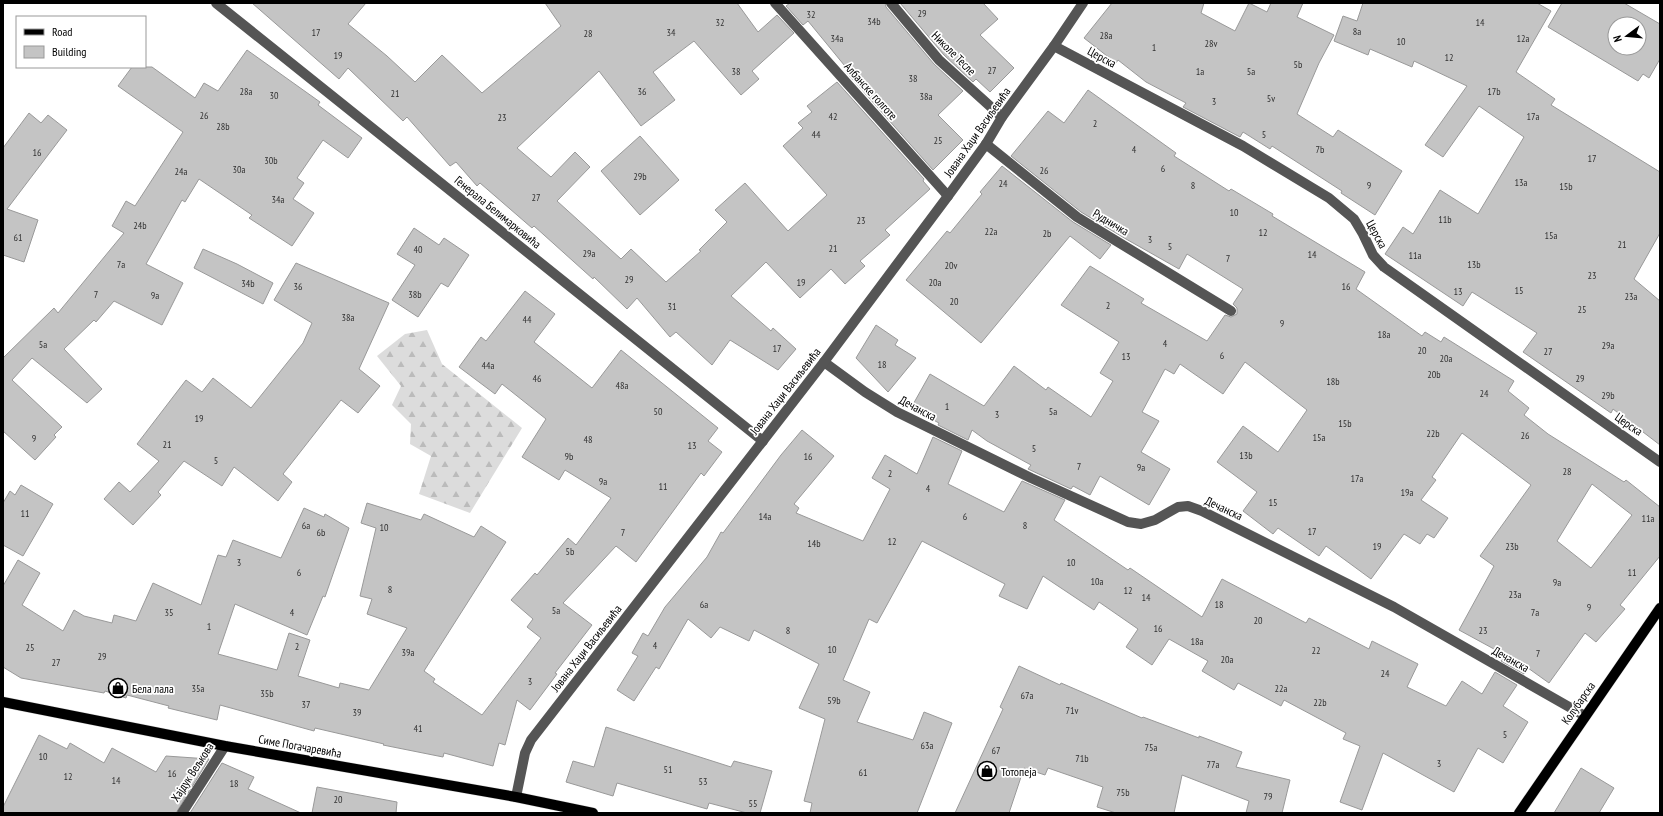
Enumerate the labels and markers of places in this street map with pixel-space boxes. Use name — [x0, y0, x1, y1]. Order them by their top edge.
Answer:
shop icon: Бела лала — [107, 677, 129, 699]
place label: Бела лала — [132, 681, 174, 696]
shop icon: Тотопеја — [976, 760, 998, 782]
place label: Тотопеја — [1001, 764, 1037, 779]

